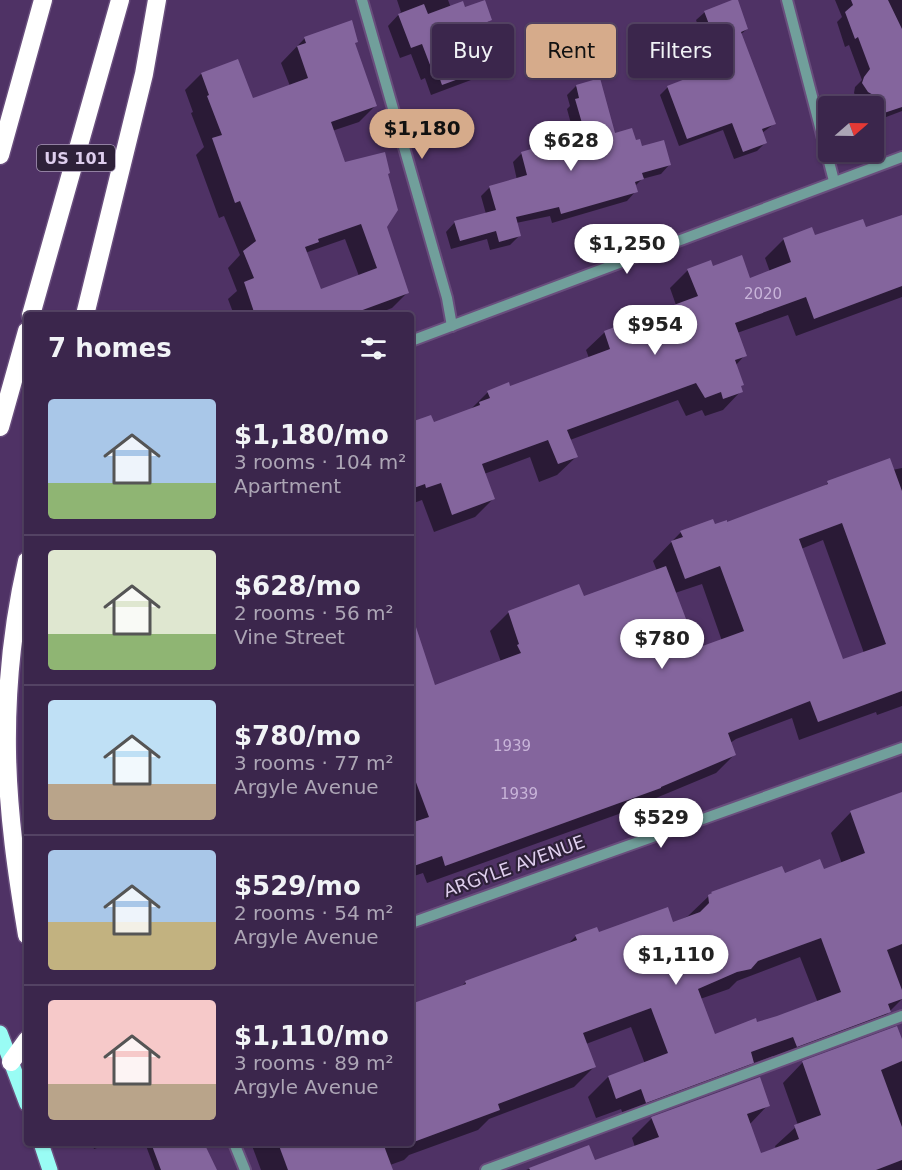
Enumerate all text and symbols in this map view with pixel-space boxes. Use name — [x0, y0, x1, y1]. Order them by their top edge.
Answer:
chip: Buy — [432, 24, 514, 78]
chip: Rent — [526, 24, 616, 78]
chip: Filters — [628, 24, 733, 78]
north arrow — [818, 96, 884, 162]
map controls — [818, 96, 884, 162]
pin: $1,180 — [373, 109, 471, 160]
text: $1,180 — [383, 116, 461, 140]
pin: $628 — [535, 121, 607, 172]
text: $628 — [543, 128, 599, 152]
road number: US 101 — [37, 145, 115, 171]
pin: $1,250 — [578, 224, 676, 275]
text: $1,250 — [588, 231, 666, 255]
house number: 2020 — [744, 285, 782, 303]
pin: $954 — [619, 305, 691, 356]
text: $954 — [627, 312, 683, 336]
icon: filters — [357, 332, 390, 365]
text: 7 homes — [48, 333, 172, 363]
text: $1,180/mo — [234, 420, 389, 450]
icon: home — [96, 423, 168, 495]
text: 3 rooms · 104 m² — [234, 450, 406, 474]
text: Apartment — [234, 474, 341, 498]
text: $628/mo — [234, 571, 361, 601]
icon: home — [96, 574, 168, 646]
text: 2 rooms · 56 m² — [234, 601, 394, 625]
pin: $780 — [626, 619, 698, 670]
text: Vine Street — [234, 625, 345, 649]
text: $780 — [634, 626, 690, 650]
text: $780/mo — [234, 721, 361, 751]
icon: home — [96, 724, 168, 796]
house number: 1939 — [493, 737, 531, 755]
text: 3 rooms · 77 m² — [234, 751, 394, 775]
text: Argyle Avenue — [234, 775, 379, 799]
house number: 1939 — [500, 785, 538, 803]
pin: $529 — [625, 798, 697, 849]
text: $529 — [633, 805, 689, 829]
street label: ARGYLE AVENUE — [440, 831, 588, 901]
text: $529/mo — [234, 871, 361, 901]
icon: home — [96, 874, 168, 946]
text: 2 rooms · 54 m² — [234, 901, 394, 925]
text: Argyle Avenue — [234, 925, 379, 949]
pin: $1,110 — [627, 935, 725, 986]
text: $1,110 — [637, 942, 715, 966]
text: $1,110/mo — [234, 1021, 389, 1051]
icon: home — [96, 1024, 168, 1096]
text: 3 rooms · 89 m² — [234, 1051, 394, 1075]
text: Argyle Avenue — [234, 1075, 379, 1099]

